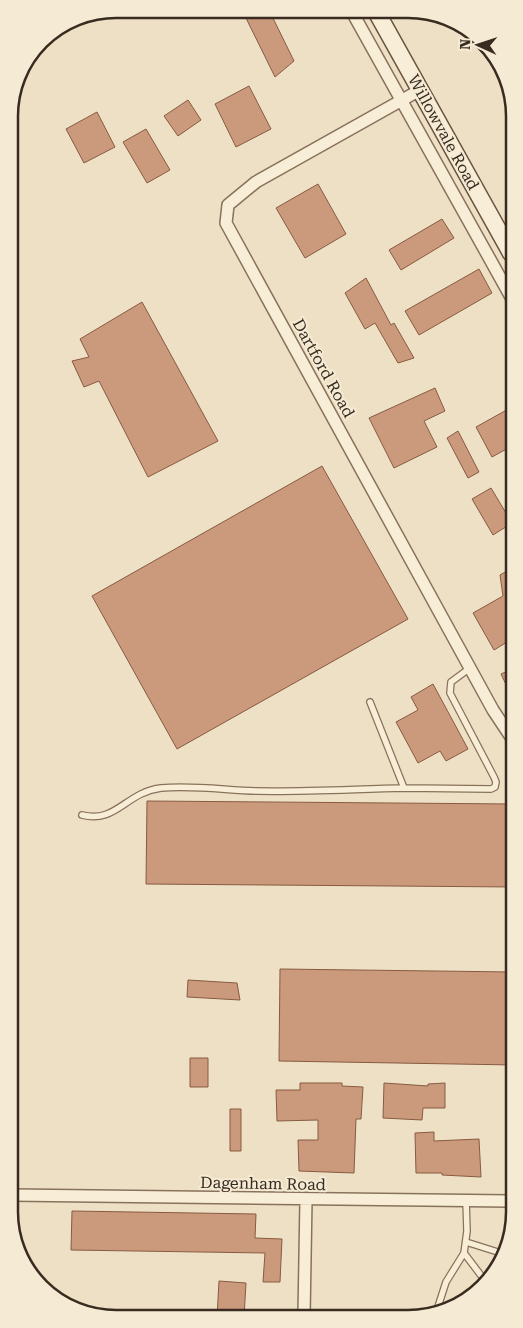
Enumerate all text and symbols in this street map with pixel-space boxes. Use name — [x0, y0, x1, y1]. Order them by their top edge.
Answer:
north arrow — [453, 20, 503, 70]
text: N — [457, 38, 473, 50]
street label: Willowvale Road — [404, 71, 483, 193]
street label: Dartford Road — [289, 316, 359, 421]
street label: Dagenham Road — [200, 1173, 326, 1194]

